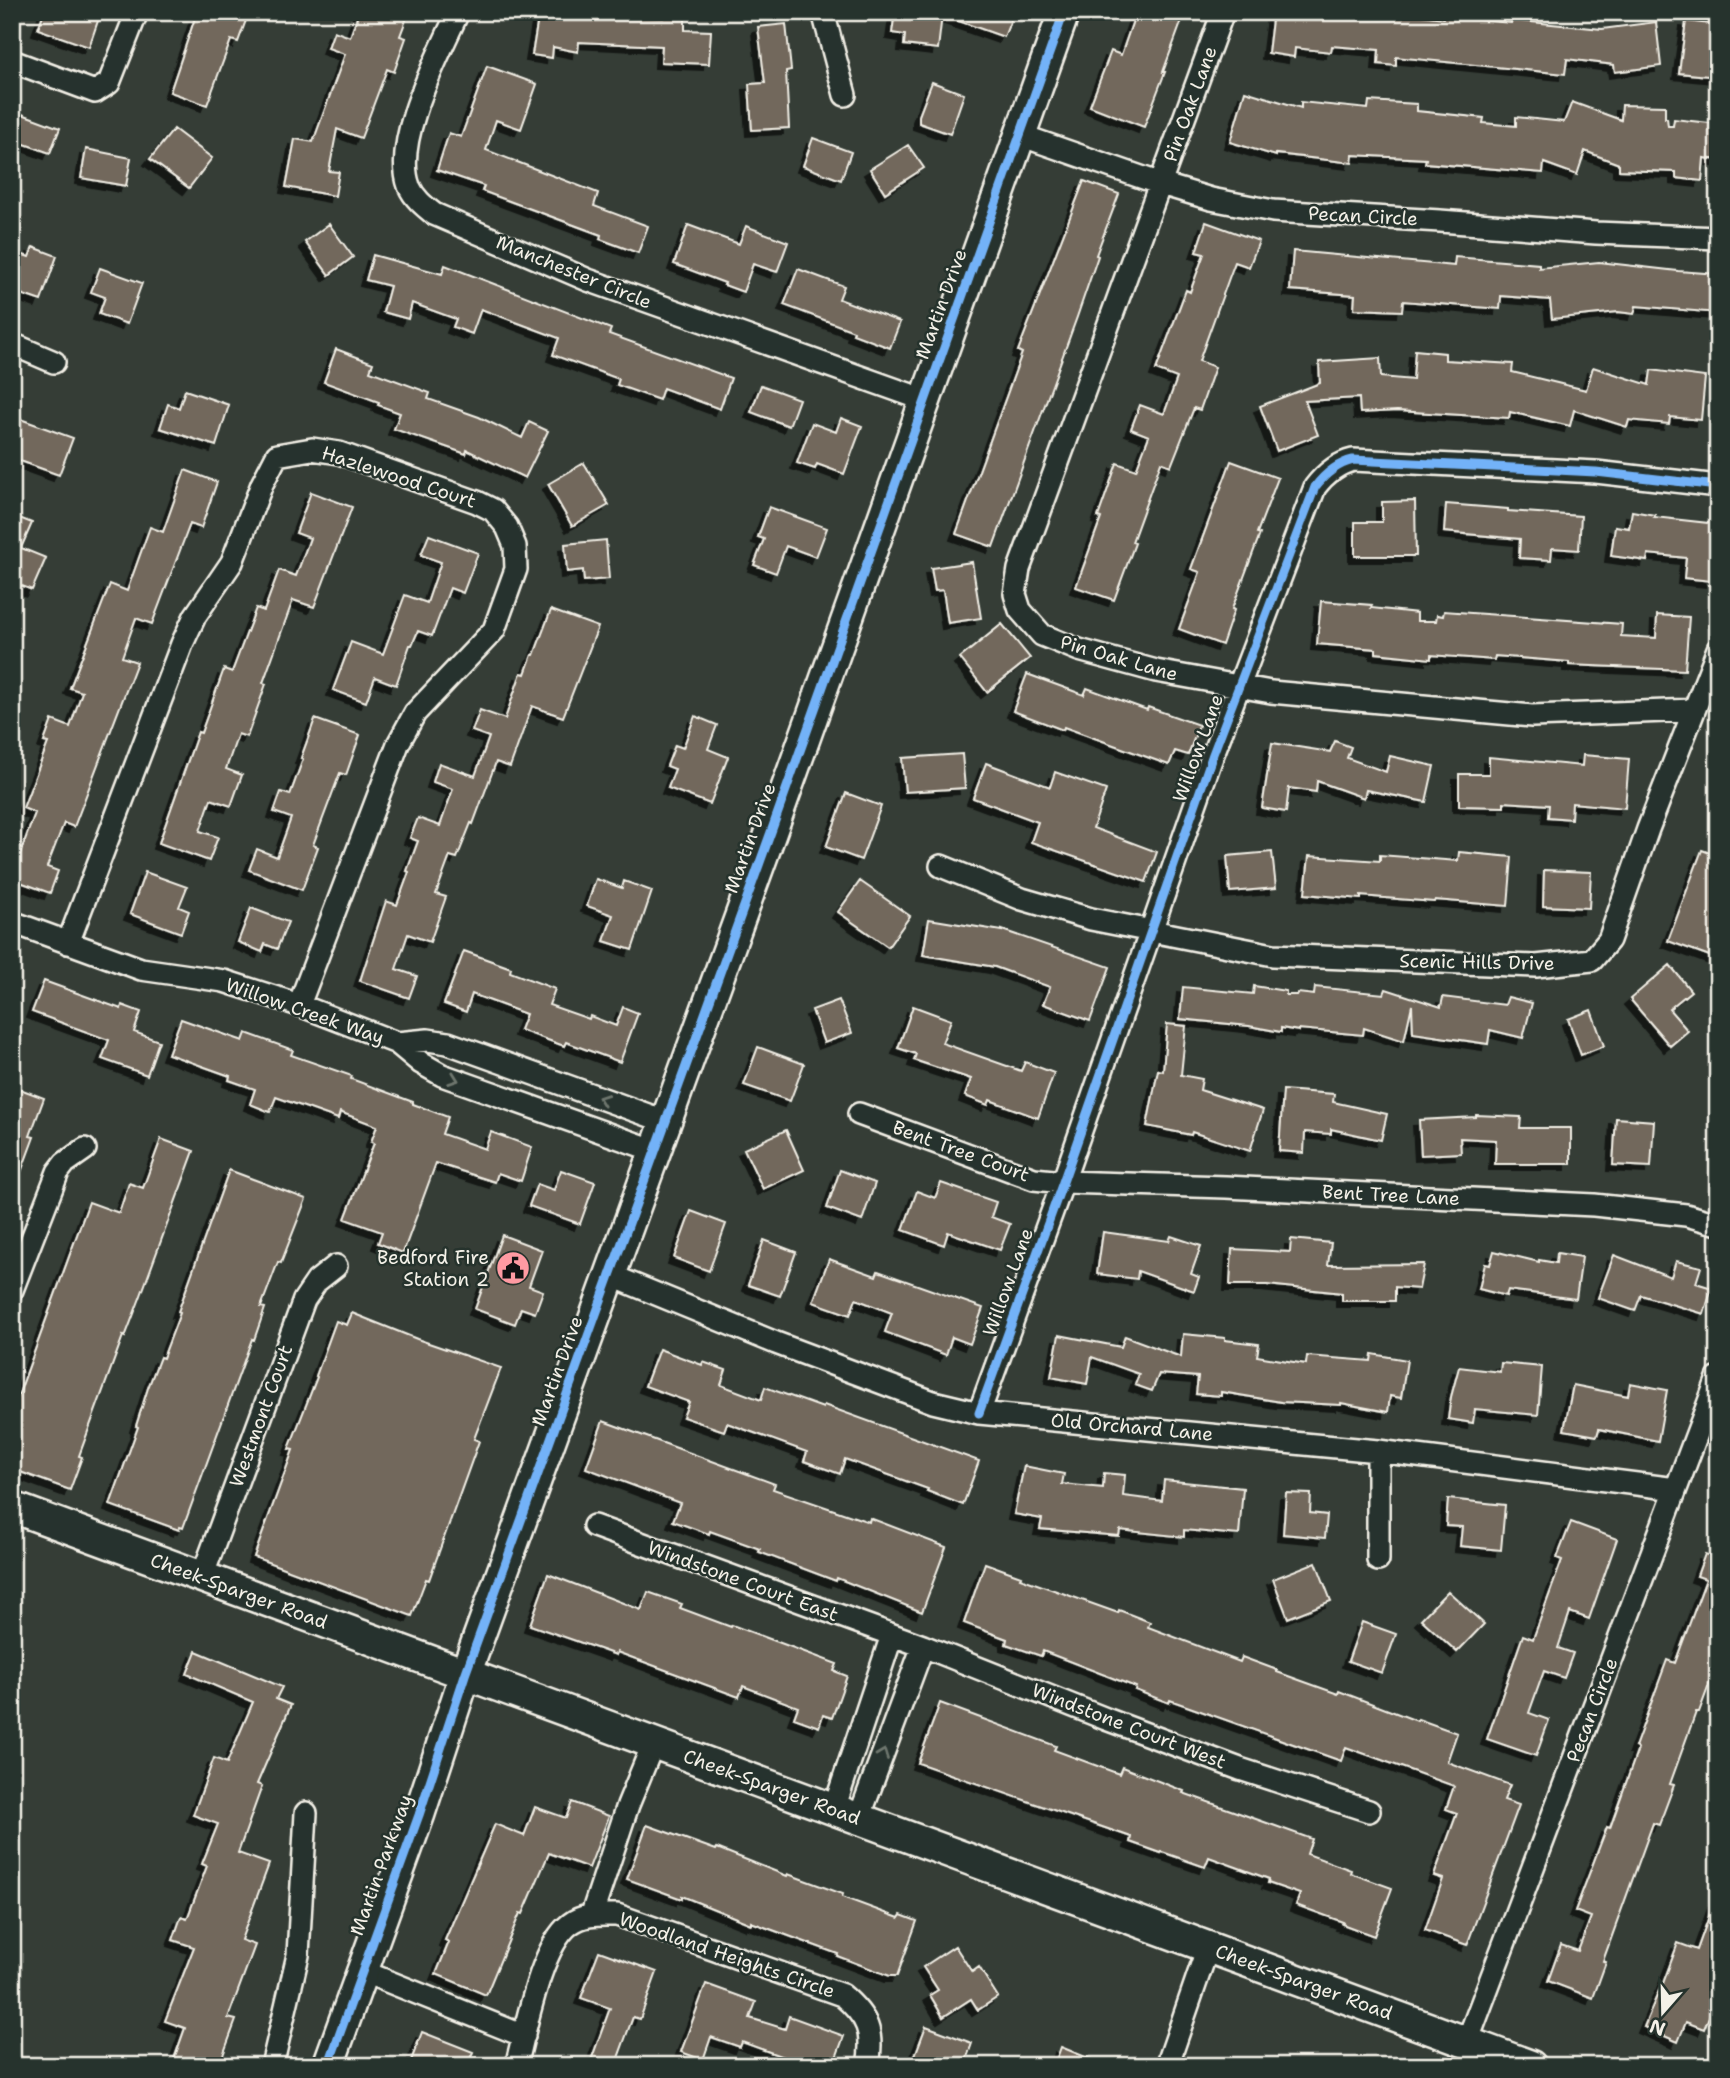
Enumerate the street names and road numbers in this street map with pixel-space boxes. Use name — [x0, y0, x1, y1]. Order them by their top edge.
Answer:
street label: Pin Oak Lane — [1158, 43, 1222, 165]
street label: Pecan Circle — [1307, 201, 1419, 231]
street label: Manchester Circle — [493, 229, 655, 315]
street label: Martin Drive — [909, 245, 973, 363]
street label: Hazlewood Court — [319, 440, 479, 514]
street label: Pin Oak Lane — [1057, 629, 1181, 687]
street label: Willow Lane — [1167, 691, 1229, 805]
street label: Martin Drive — [718, 779, 782, 897]
street label: Scenic Hills Drive — [1399, 948, 1555, 976]
street label: Willow Creek Way — [222, 972, 388, 1050]
street label: Bent Tree Court — [889, 1115, 1033, 1187]
street label: Bent Tree Lane — [1321, 1179, 1461, 1211]
street label: Willow Lane — [977, 1225, 1039, 1339]
street label: Martin Drive — [525, 1312, 589, 1430]
street label: Westmont Court — [224, 1342, 298, 1490]
street label: Old Orchard Lane — [1050, 1407, 1214, 1447]
street label: Windstone Court East — [644, 1535, 842, 1627]
street label: Cheek-Sparger Road — [147, 1547, 331, 1635]
street label: Pecan Circle — [1561, 1654, 1623, 1766]
street label: Windstone Court West — [1028, 1677, 1230, 1775]
street label: Cheek-Sparger Road — [680, 1743, 864, 1831]
street label: Martin Parkway — [344, 1791, 418, 1939]
street label: Woodland Heights Circle — [616, 1906, 838, 2004]
street label: Cheek-Sparger Road — [1212, 1938, 1396, 2026]

